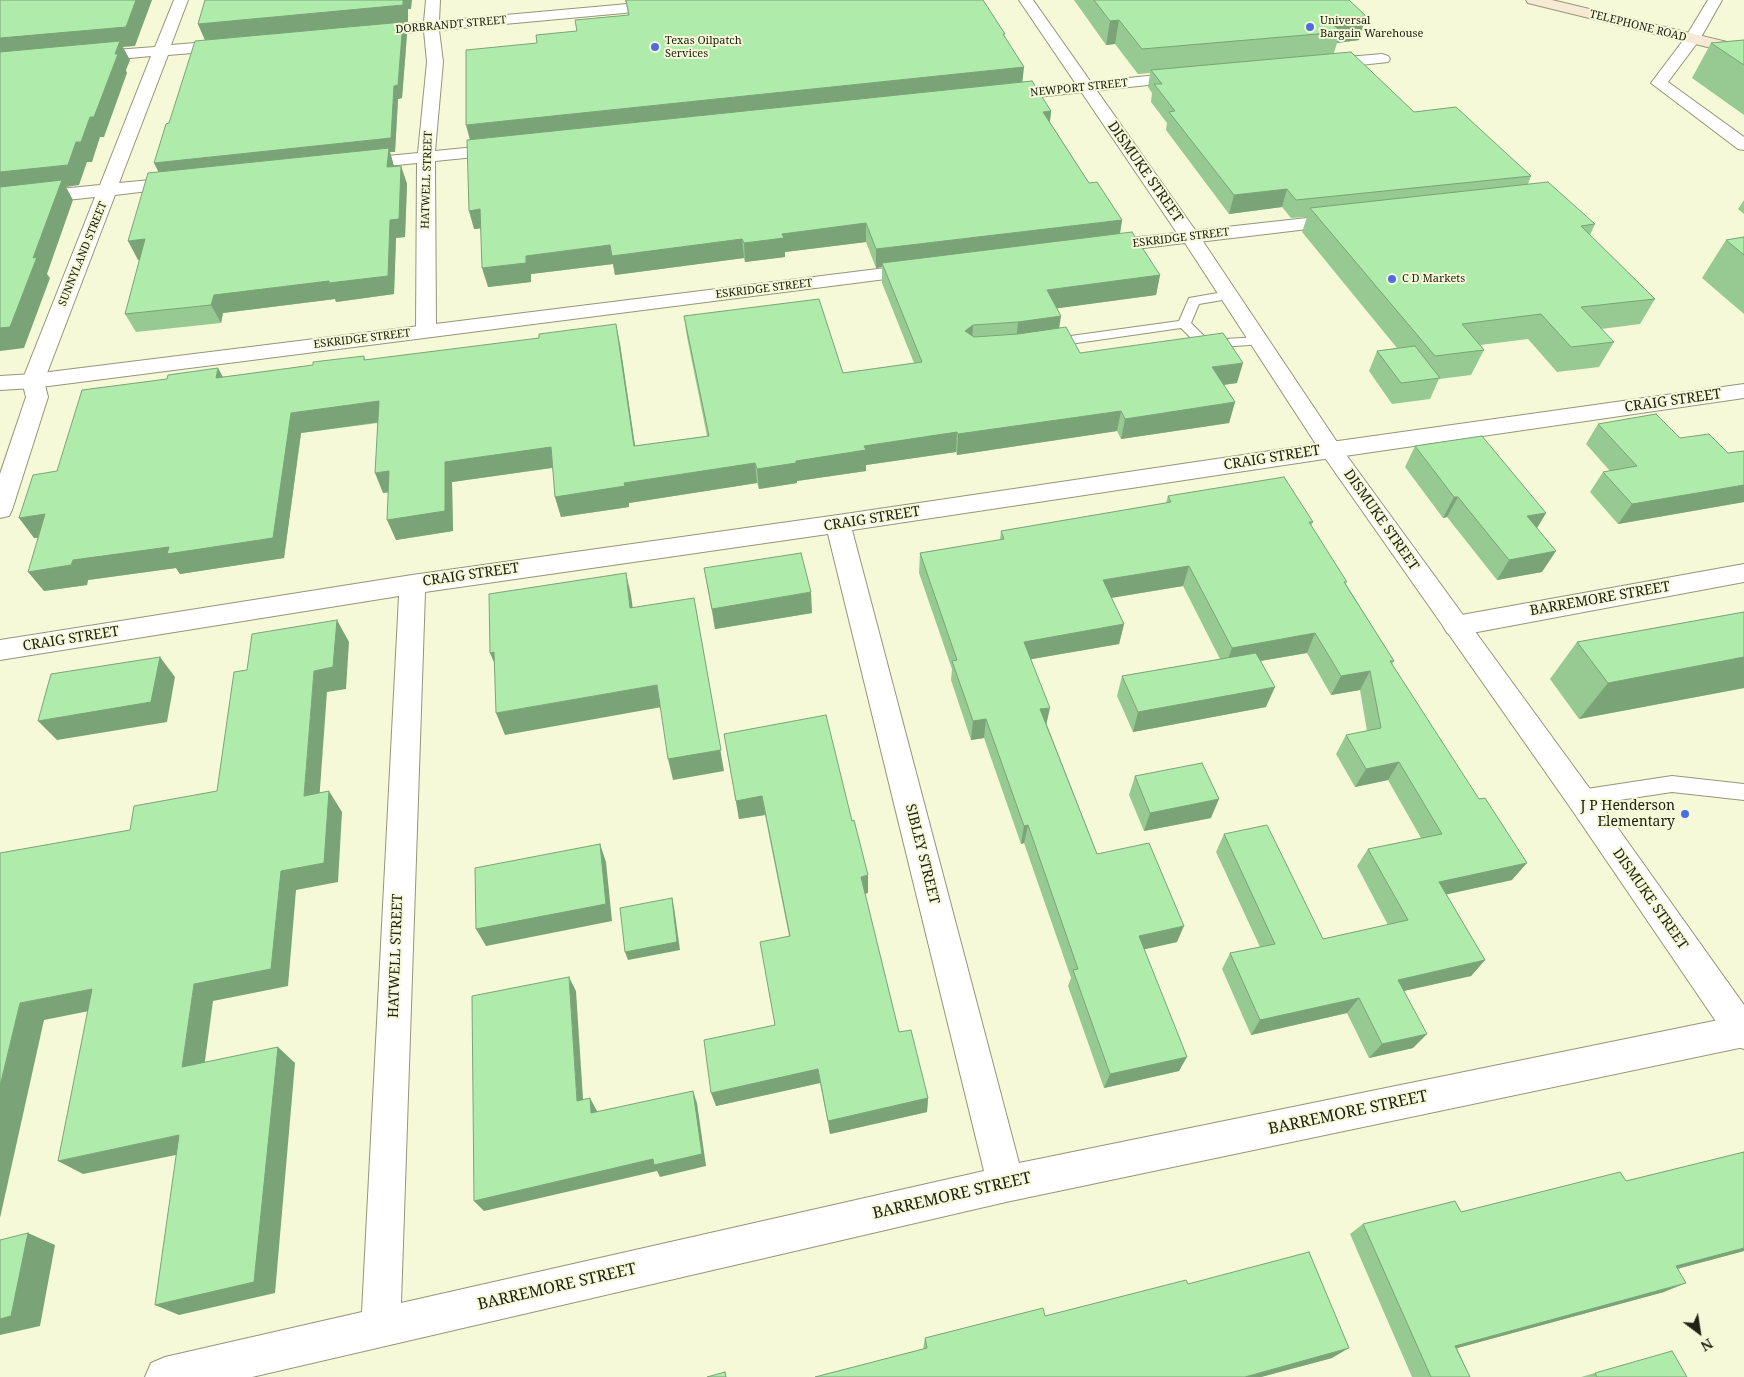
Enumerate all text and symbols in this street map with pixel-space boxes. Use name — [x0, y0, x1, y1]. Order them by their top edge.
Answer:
street label: TELEPHONE ROAD — [1588, 8, 1688, 44]
street label: DORBRANDT STREET — [395, 14, 507, 36]
place label: Universal Bargain Warehouse — [1320, 14, 1423, 40]
marker: Universal Bargain Warehouse — [1304, 21, 1316, 33]
place label: Texas Oilpatch Services — [665, 34, 742, 60]
marker: Texas Oilpatch Services — [649, 41, 661, 53]
street label: NEWPORT STREET — [1030, 76, 1128, 100]
street label: DISMUKE STREET — [1104, 118, 1186, 226]
street label: HATWELL STREET — [419, 131, 435, 229]
street label: SUNNYLAND STREET — [56, 200, 110, 308]
street label: ESKRIDGE STREET — [1132, 226, 1230, 250]
place label: C D Markets — [1402, 272, 1465, 286]
marker: C D Markets — [1386, 273, 1398, 285]
street label: ESKRIDGE STREET — [715, 277, 813, 301]
street label: ESKRIDGE STREET — [313, 327, 411, 351]
street label: CRAIG STREET — [1624, 386, 1722, 416]
street label: CRAIG STREET — [1223, 442, 1321, 474]
street label: DISMUKE STREET — [1340, 466, 1422, 574]
street label: CRAIG STREET — [823, 503, 921, 535]
street label: CRAIG STREET — [422, 560, 520, 590]
street label: BARREMORE STREET — [1529, 578, 1671, 620]
street label: CRAIG STREET — [22, 623, 120, 655]
place label: J P Henderson Elementary — [1581, 798, 1675, 830]
street label: SIBLEY STREET — [901, 802, 943, 906]
marker: J P Henderson Elementary — [1679, 808, 1691, 820]
street label: DISMUKE STREET — [1609, 845, 1691, 953]
street label: HATWELL STREET — [385, 894, 407, 1018]
street label: BARREMORE STREET — [1267, 1087, 1429, 1139]
street label: BARREMORE STREET — [871, 1168, 1033, 1224]
street label: BARREMORE STREET — [476, 1259, 638, 1315]
north arrow — [1674, 1307, 1724, 1357]
text: N — [1697, 1334, 1717, 1356]

